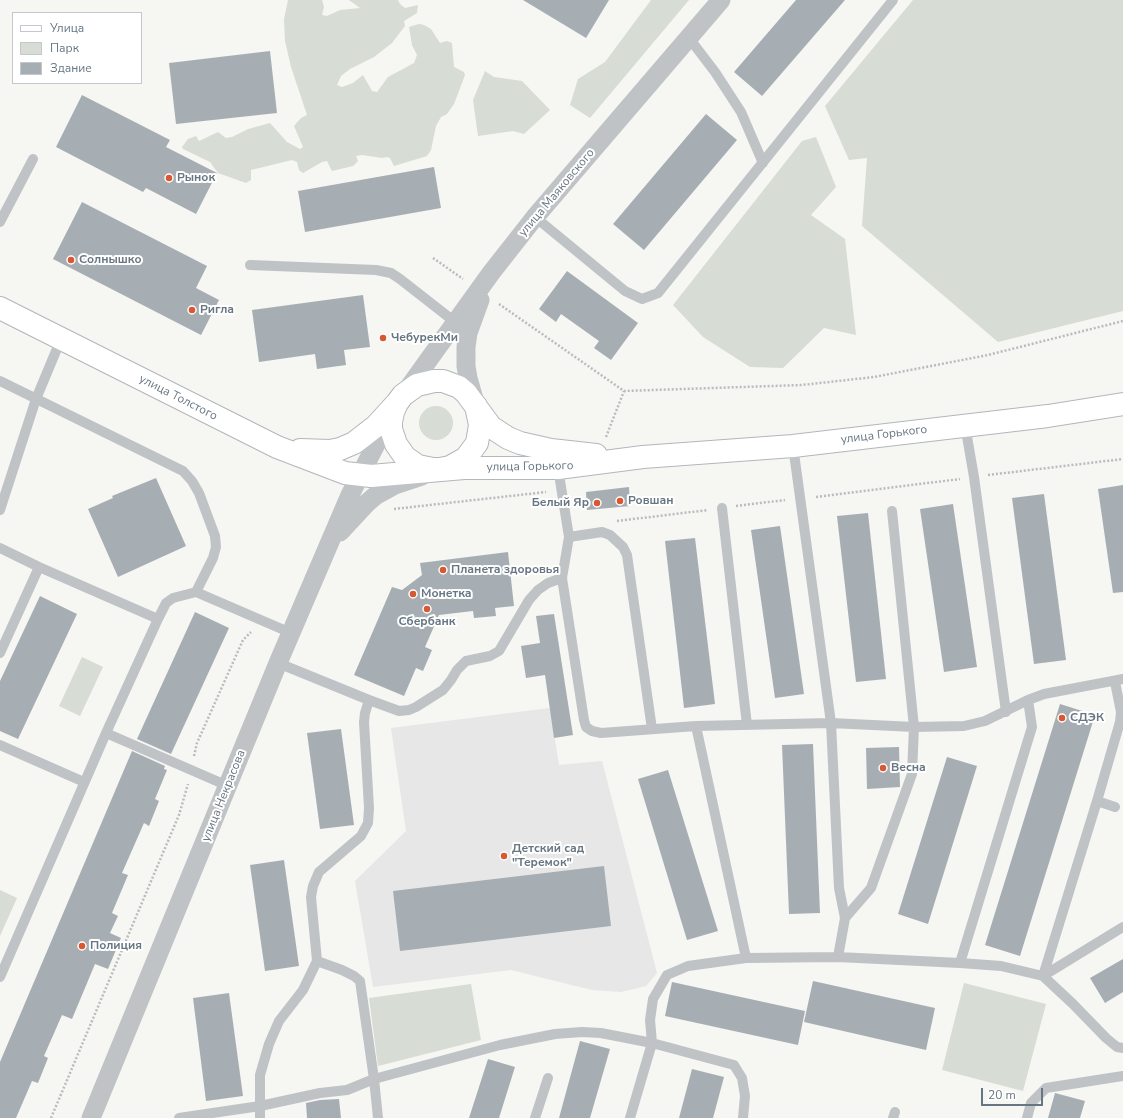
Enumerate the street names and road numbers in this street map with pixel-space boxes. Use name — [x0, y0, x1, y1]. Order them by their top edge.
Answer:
street label: улица Маяковского — [516, 146, 598, 240]
street label: улица Толстого — [136, 372, 220, 424]
street label: улица Горького — [840, 423, 928, 447]
street label: улица Горького — [486, 459, 574, 475]
street label: улица Некрасова — [199, 748, 249, 844]

